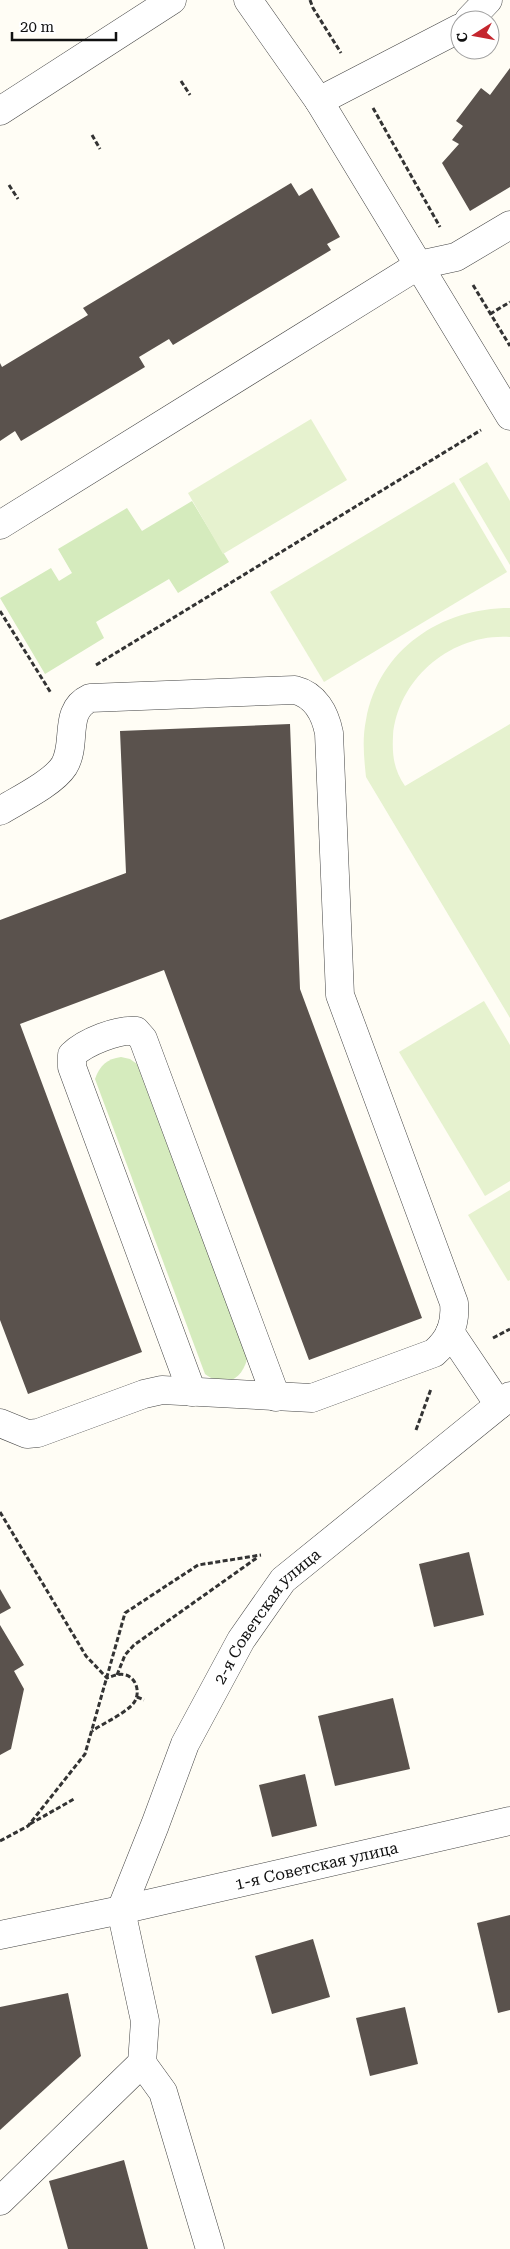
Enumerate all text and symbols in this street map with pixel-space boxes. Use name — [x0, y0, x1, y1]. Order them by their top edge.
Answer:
scale bar — [12, 10, 116, 42]
north arrow — [450, 10, 500, 60]
text: 20 m — [20, 18, 55, 36]
text: С — [453, 31, 471, 44]
street label: 2-я Советская улица — [210, 1544, 325, 1687]
street label: 1-я Советская улица — [233, 1838, 400, 1894]

